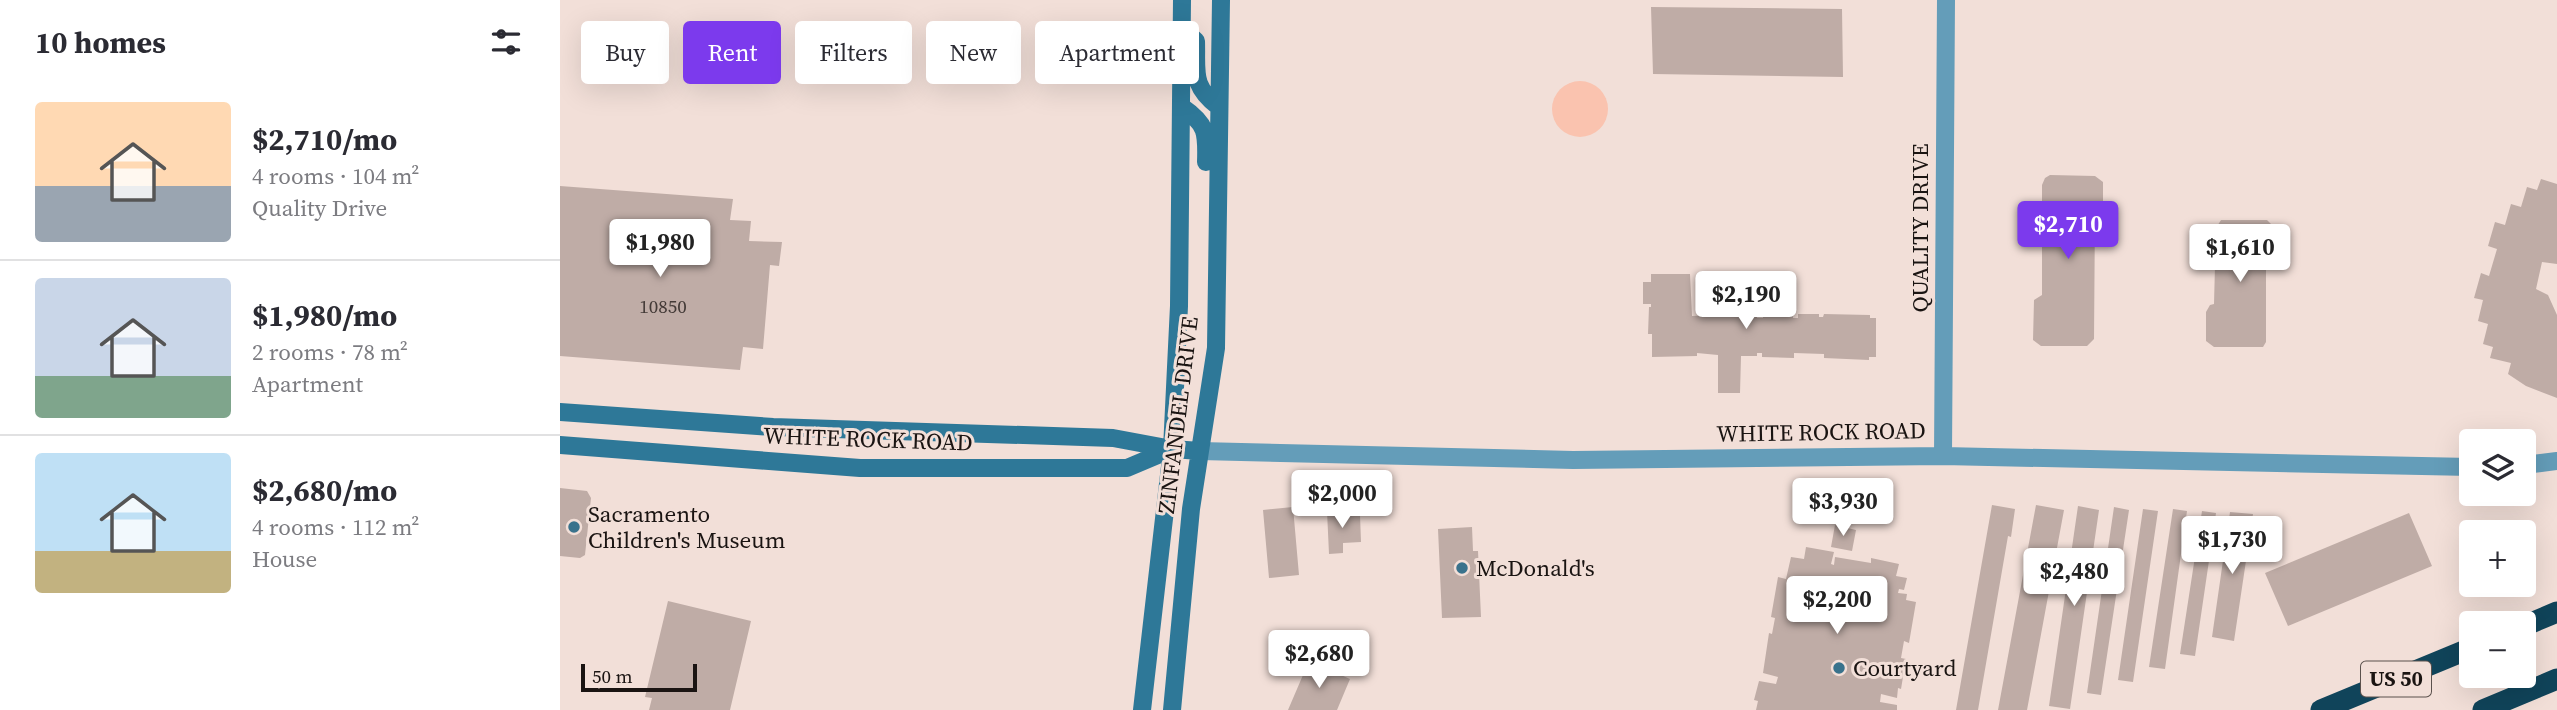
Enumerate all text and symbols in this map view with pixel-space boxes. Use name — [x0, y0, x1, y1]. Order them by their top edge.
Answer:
chip: Buy — [581, 21, 669, 84]
chip: Rent — [683, 21, 781, 84]
chip: Filters — [795, 21, 912, 84]
chip: New — [926, 21, 1021, 84]
chip: Apartment — [1035, 21, 1199, 84]
text: 10 homes — [35, 22, 166, 63]
icon: filters — [487, 23, 525, 61]
text: $2,710/mo — [252, 119, 397, 160]
icon: home — [91, 130, 175, 214]
street label: QUALITY DRIVE — [1904, 143, 1936, 313]
text: 4 rooms · 104 m² — [252, 160, 419, 192]
text: Quality Drive — [252, 192, 387, 224]
pin: $2,710 — [2011, 202, 2125, 261]
text: $2,710 — [2033, 208, 2103, 240]
pin: $1,980 — [603, 219, 717, 279]
pin: $1,610 — [2183, 224, 2297, 284]
text: $1,980 — [625, 226, 695, 258]
text: $1,610 — [2205, 231, 2275, 263]
pin: $2,190 — [1689, 272, 1803, 331]
text: $2,190 — [1711, 278, 1781, 310]
house number: 10850 — [639, 293, 687, 319]
text: $1,980/mo — [252, 295, 397, 336]
icon: home — [91, 306, 175, 390]
street label: ZINFANDEL DRIVE — [1150, 314, 1206, 515]
text: 2 rooms · 78 m² — [252, 336, 408, 368]
text: Apartment — [252, 368, 363, 400]
street label: WHITE ROCK ROAD — [1716, 414, 1926, 450]
street label: WHITE ROCK ROAD — [763, 419, 973, 459]
map controls — [2459, 429, 2536, 688]
button: layers — [2459, 429, 2536, 506]
text: $2,680/mo — [252, 470, 397, 511]
pin: $2,000 — [1285, 470, 1399, 530]
text: $2,000 — [1307, 477, 1377, 509]
pin: $3,930 — [1786, 478, 1900, 538]
icon: home — [91, 481, 175, 565]
text: $3,930 — [1808, 485, 1878, 517]
place label: Sacramento Children's Museum — [588, 498, 786, 556]
text: 4 rooms · 112 m² — [252, 511, 419, 543]
pin: $1,730 — [2175, 516, 2289, 576]
marker: Sacramento Children's Museum — [566, 519, 582, 535]
button: + — [2459, 520, 2536, 597]
text: $1,730 — [2197, 523, 2267, 555]
text: House — [252, 543, 317, 575]
pin: $2,480 — [2017, 548, 2131, 608]
place label: McDonald's — [1476, 552, 1595, 584]
text: $2,480 — [2039, 555, 2109, 587]
marker: McDonald's — [1454, 560, 1470, 576]
pin: $2,200 — [1780, 576, 1894, 636]
text: $2,200 — [1802, 583, 1872, 615]
button: − — [2459, 611, 2536, 688]
pin: $2,680 — [1262, 630, 1376, 690]
text: $2,680 — [1284, 637, 1354, 669]
place label: Courtyard — [1853, 652, 1957, 684]
marker: Courtyard — [1831, 660, 1847, 676]
scale bar — [581, 661, 696, 693]
road number: US 50 — [2361, 662, 2431, 696]
text: 50 m — [592, 663, 633, 689]

